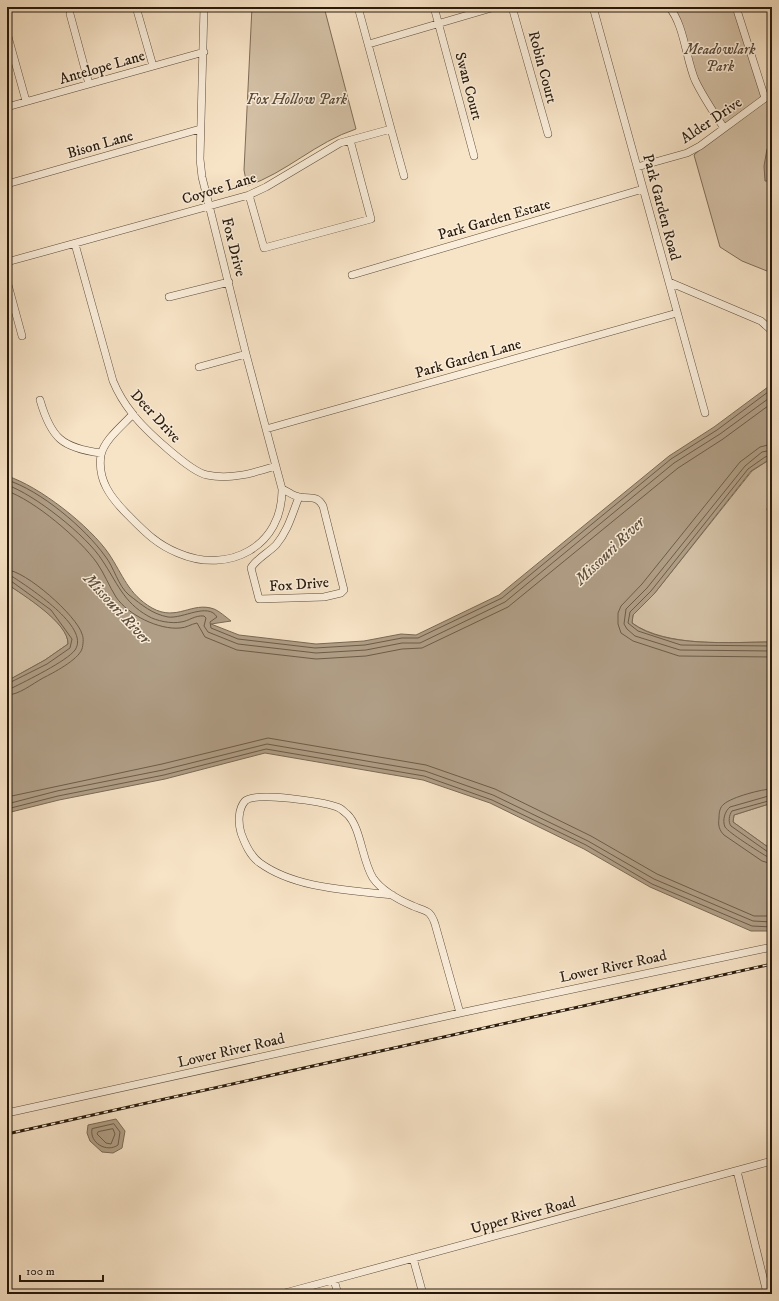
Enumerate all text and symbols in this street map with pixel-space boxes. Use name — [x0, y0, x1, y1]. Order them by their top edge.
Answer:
street label: Robin Court — [524, 29, 561, 106]
park label: Meadowlark Park — [683, 40, 756, 76]
street label: Antelope Lane — [57, 46, 147, 89]
street label: Swan Court — [450, 50, 487, 122]
park label: Fox Hollow Park — [247, 90, 348, 109]
street label: Alder Drive — [677, 93, 746, 148]
street label: Bison Lane — [65, 126, 135, 163]
street label: Park Garden Road — [638, 152, 685, 263]
street label: Coyote Lane — [180, 168, 259, 209]
street label: Park Garden Estate — [436, 194, 553, 245]
street label: Fox Drive — [217, 216, 250, 279]
street label: Park Garden Lane — [413, 334, 523, 383]
street label: Deer Drive — [126, 386, 185, 447]
water label: Missouri River — [570, 512, 650, 590]
water label: Missouri River — [79, 568, 156, 649]
street label: Fox Drive — [268, 573, 330, 596]
street label: Lower River Road — [558, 946, 669, 987]
street label: Lower River Road — [176, 1029, 287, 1072]
street label: Upper River Road — [469, 1192, 578, 1239]
scale bar — [20, 1257, 103, 1283]
text: 100 m — [26, 1264, 55, 1279]

